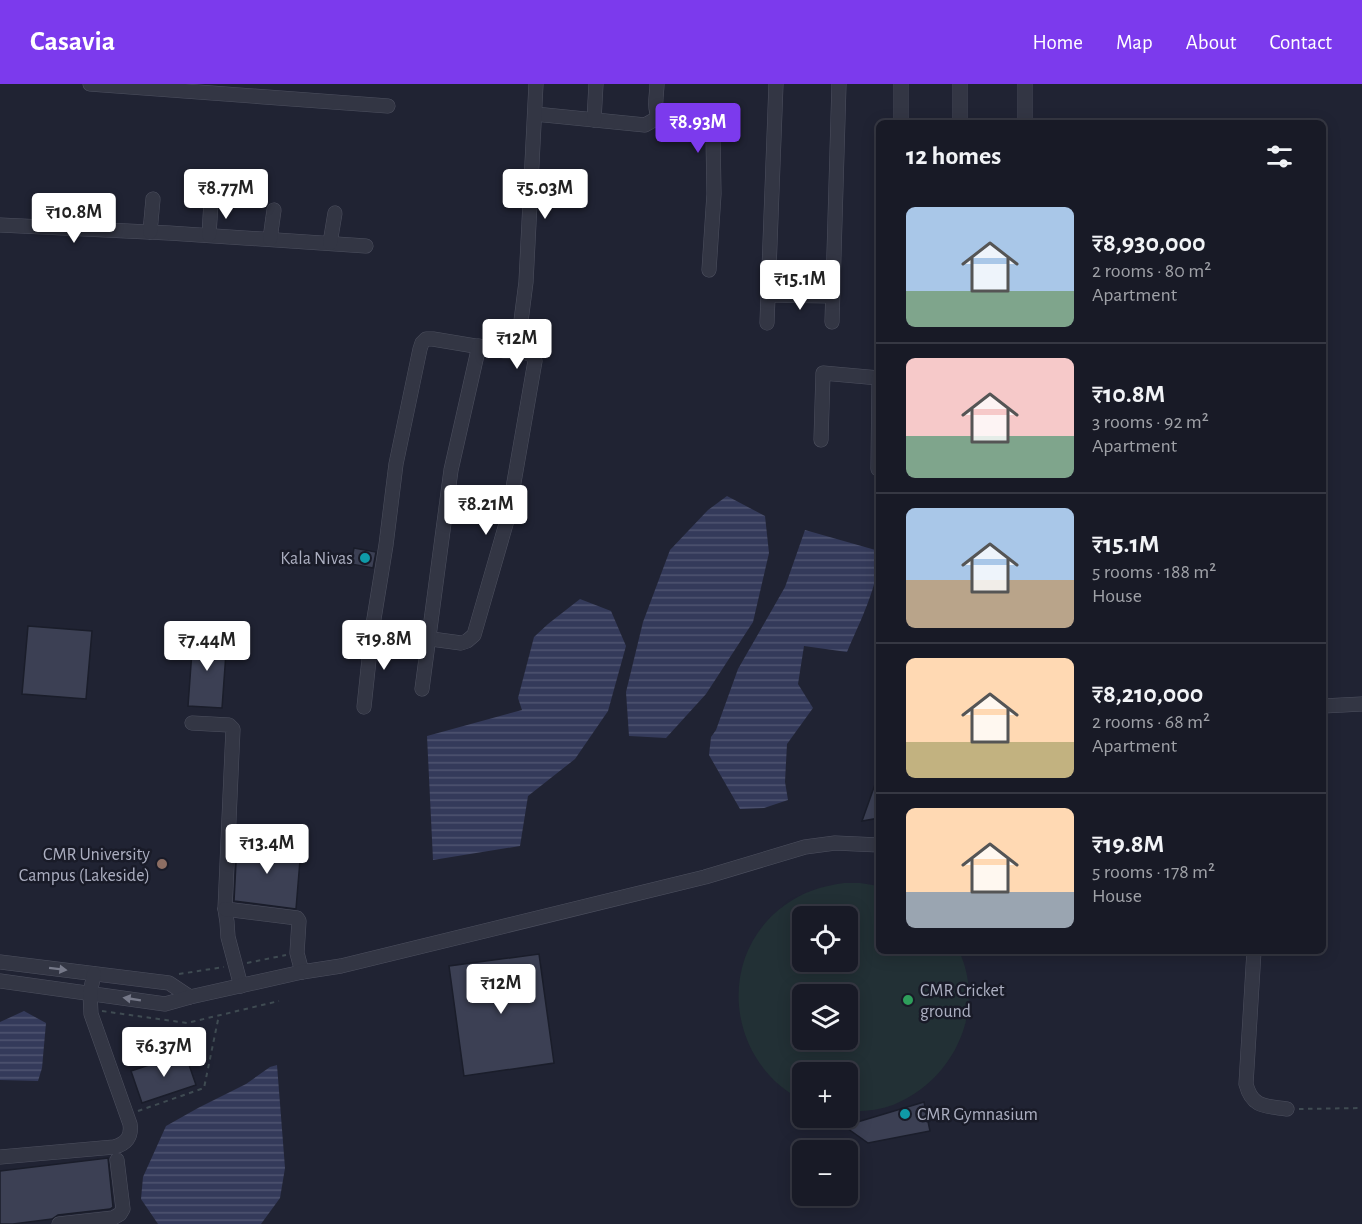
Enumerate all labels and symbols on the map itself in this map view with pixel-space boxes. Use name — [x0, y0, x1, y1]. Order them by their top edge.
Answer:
pin: ₹8.93M — [649, 103, 747, 154]
pin: ₹8.77M — [177, 169, 275, 220]
pin: ₹5.03M — [496, 169, 594, 220]
pin: ₹10.8M — [25, 193, 123, 244]
pin: ₹15.1M — [751, 260, 849, 311]
pin: ₹12M — [481, 319, 553, 370]
pin: ₹8.21M — [437, 485, 535, 536]
place label: Kala Nivas — [280, 550, 353, 568]
marker: Kala Nivas — [358, 551, 372, 565]
pin: ₹19.8M — [335, 620, 433, 671]
pin: ₹7.44M — [158, 621, 256, 672]
pin: ₹13.4M — [218, 824, 316, 875]
place label: CMR University Campus (Lakeside) — [19, 846, 150, 885]
marker: CMR University Campus (Lakeside) — [155, 857, 169, 871]
pin: ₹12M — [465, 964, 537, 1015]
one-way arrow — [49, 965, 68, 974]
place label: CMR Cricket ground — [920, 982, 1005, 1021]
marker: CMR Cricket ground — [901, 993, 915, 1007]
one-way arrow — [123, 994, 142, 1003]
pin: ₹6.37M — [115, 1027, 213, 1078]
place label: CMR Gymnasium — [917, 1106, 1038, 1124]
marker: CMR Gymnasium — [898, 1107, 912, 1121]

